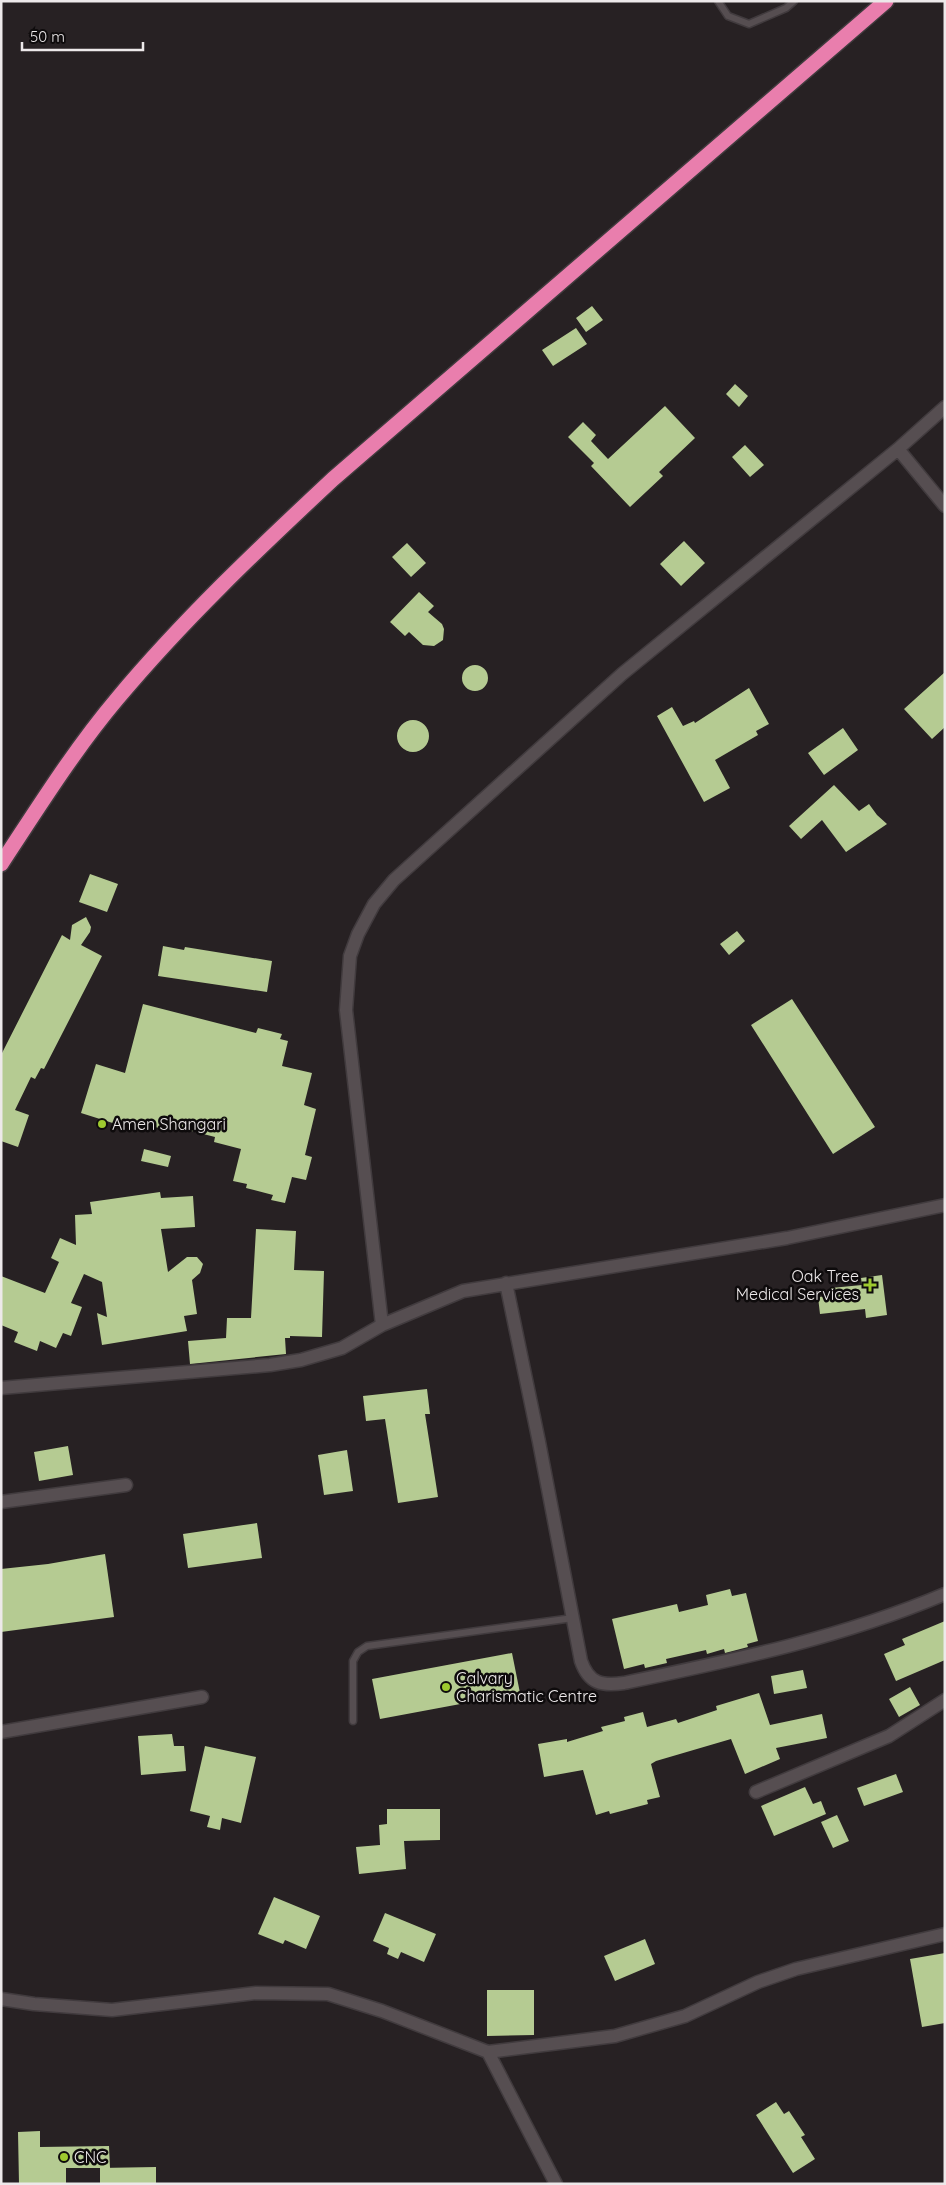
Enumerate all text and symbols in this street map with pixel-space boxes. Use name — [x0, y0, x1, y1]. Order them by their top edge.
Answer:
scale bar — [22, 20, 144, 52]
text: 50 m — [30, 27, 65, 46]
place label: Amen Shangari — [112, 1114, 226, 1134]
marker: Amen Shangari — [96, 1118, 108, 1130]
place label: Oak Tree Medical Services — [736, 1266, 859, 1304]
marker: Oak Tree Medical Services — [863, 1278, 877, 1292]
place label: Calvary Charismatic Centre — [456, 1668, 597, 1706]
marker: Calvary Charismatic Centre — [440, 1681, 452, 1693]
place label: CNC — [74, 2147, 107, 2167]
marker: CNC — [58, 2151, 70, 2163]

